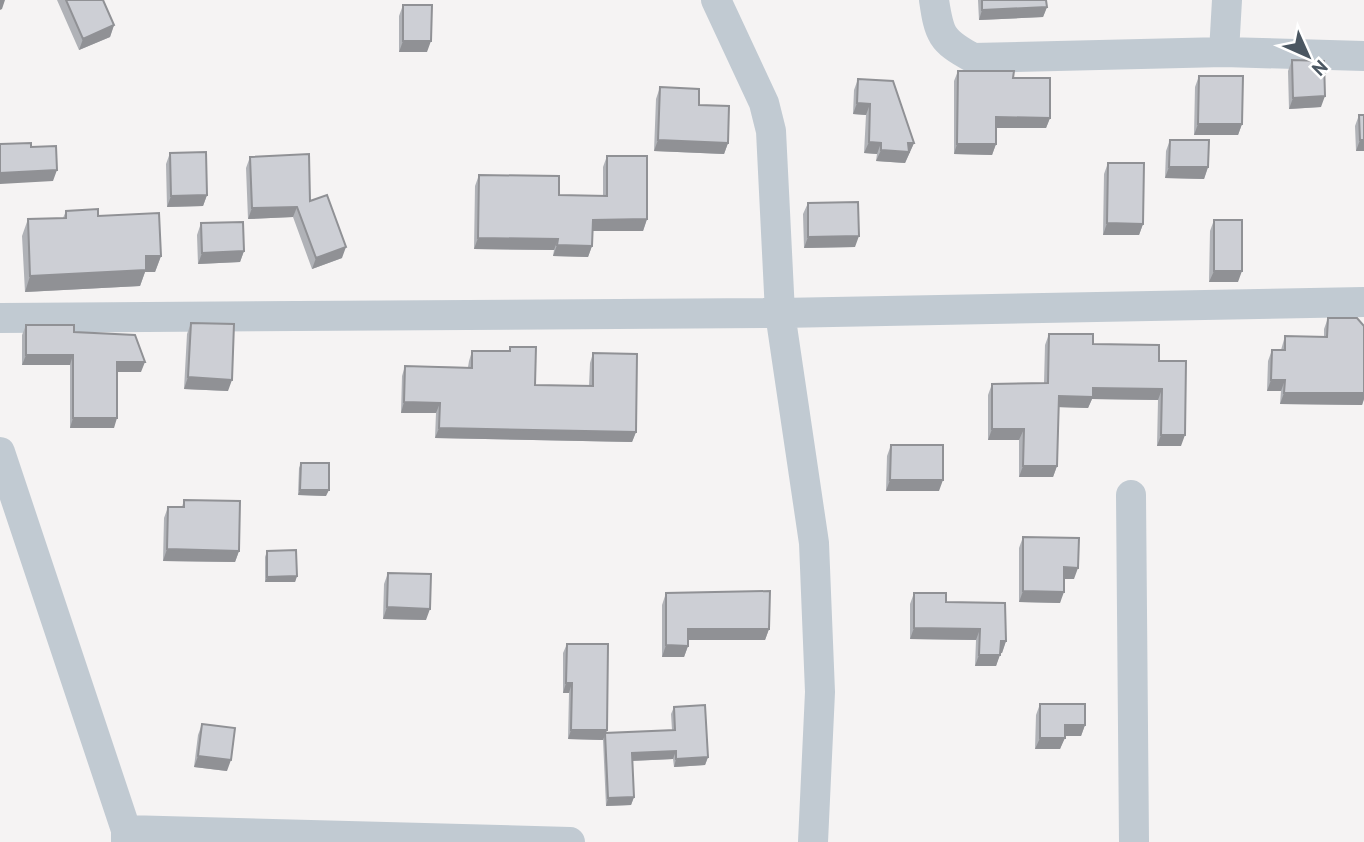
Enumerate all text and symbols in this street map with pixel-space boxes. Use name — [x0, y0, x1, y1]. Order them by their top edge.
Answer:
north arrow — [1273, 21, 1343, 91]
text: N — [1307, 55, 1333, 81]

